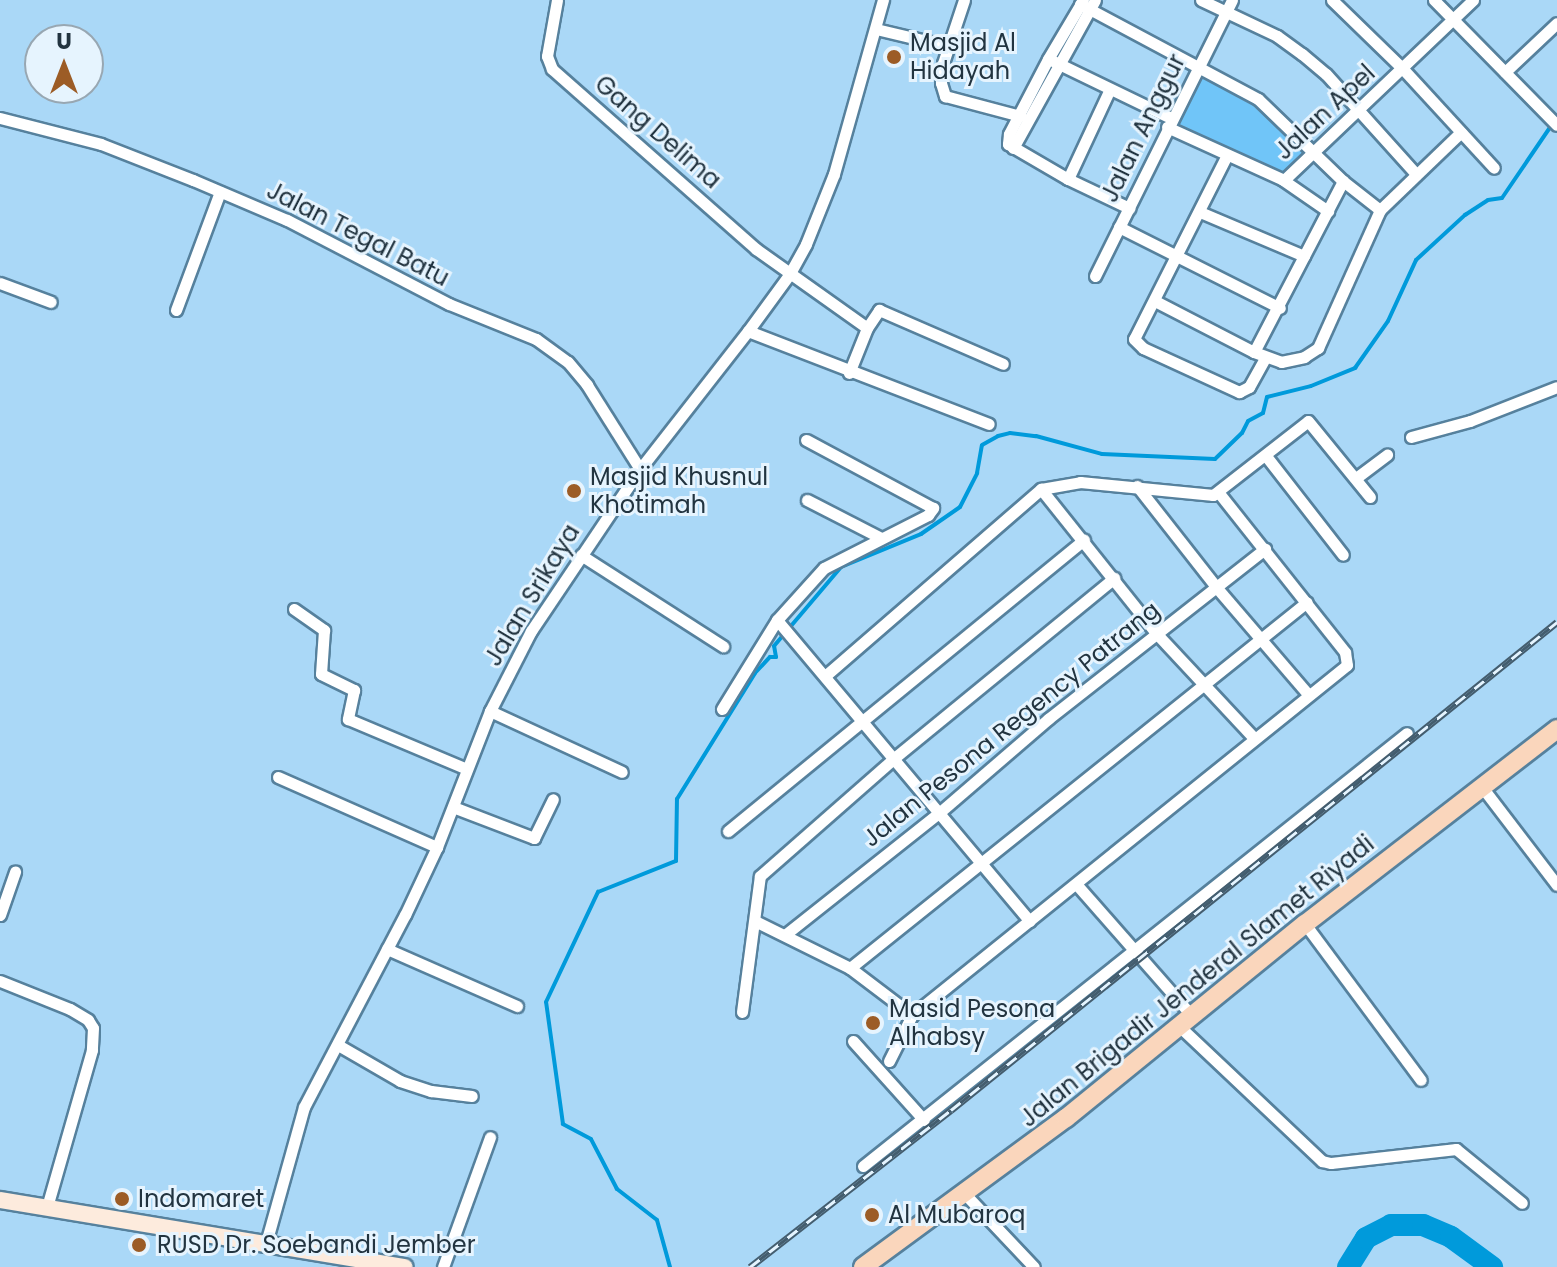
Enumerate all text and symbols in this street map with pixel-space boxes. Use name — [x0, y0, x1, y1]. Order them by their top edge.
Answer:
north arrow — [24, 24, 104, 104]
text: U — [56, 26, 72, 57]
place label: Masjid Al Hidayah — [910, 29, 1016, 85]
marker: Masjid Al Hidayah — [885, 48, 903, 66]
street label: Jalan Anggur — [1095, 49, 1191, 207]
street label: Jalan Apel — [1269, 58, 1381, 166]
street label: Gang Delima — [589, 69, 727, 195]
street label: Jalan Tegal Batu — [262, 176, 454, 292]
place label: Masjid Khusnul Khotimah — [590, 463, 768, 519]
marker: Masjid Khusnul Khotimah — [565, 482, 583, 500]
street label: Jalan Srikaya — [478, 519, 586, 671]
street label: Jalan Pesona Regency Patrang — [857, 595, 1165, 853]
street label: Jalan Brigadir Jenderal Slamet Riyadi — [1014, 829, 1380, 1133]
place label: Masid Pesona Alhabsy — [889, 995, 1055, 1051]
marker: Masid Pesona Alhabsy — [864, 1014, 882, 1032]
place label: Indomaret — [138, 1185, 264, 1213]
marker: Indomaret — [113, 1190, 131, 1208]
place label: Al Mubaroq — [888, 1201, 1025, 1229]
marker: Al Mubaroq — [863, 1206, 881, 1224]
place label: RUSD Dr. Soebandi Jember — [157, 1231, 476, 1259]
marker: RUSD Dr. Soebandi Jember — [128, 1234, 150, 1256]

